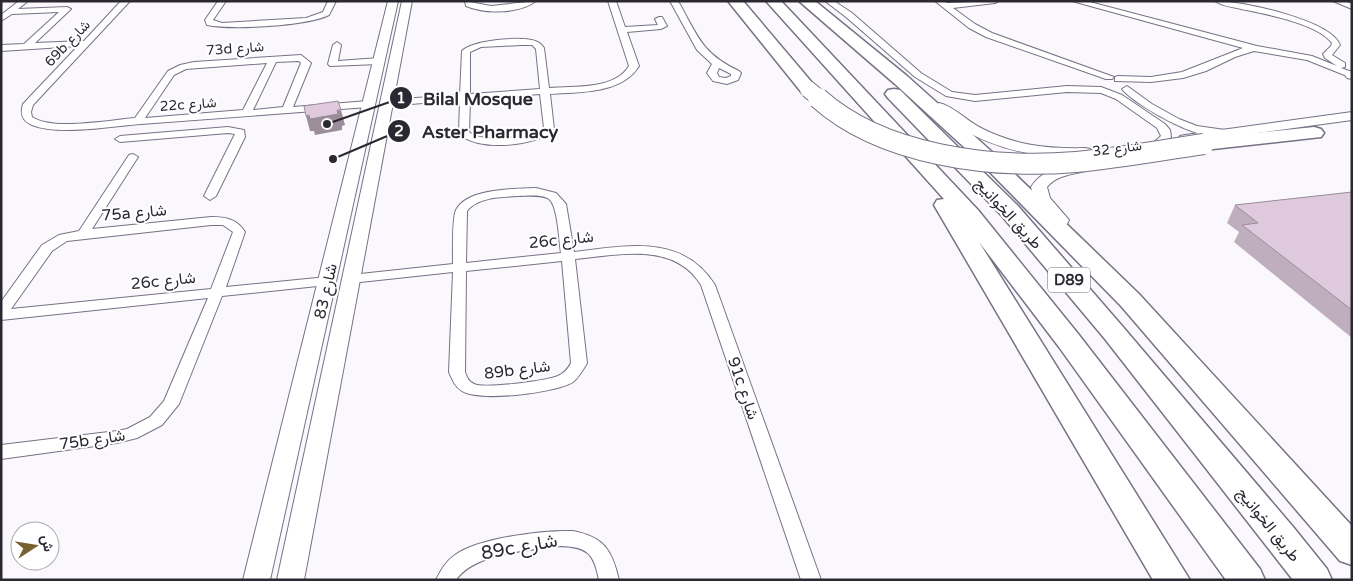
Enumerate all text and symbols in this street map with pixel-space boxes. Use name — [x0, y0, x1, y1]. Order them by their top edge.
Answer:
street label: 69b شارع — [41, 16, 95, 72]
street label: 73d شارع — [205, 38, 265, 61]
callout: Bilal Mosque — [388, 82, 543, 115]
text: Bilal Mosque — [423, 88, 533, 110]
text: 1 — [396, 89, 406, 107]
street label: 22c شارع — [159, 94, 217, 117]
callout: Aster Pharmacy — [387, 115, 568, 148]
text: Aster Pharmacy — [422, 121, 559, 143]
text: 2 — [394, 122, 404, 140]
street label: شارع 32 — [1092, 137, 1143, 162]
street label: طريق الخوانيج — [969, 174, 1046, 254]
street label: 75a شارع — [101, 200, 168, 227]
street label: 26c شارع — [528, 227, 595, 254]
street label: شارع 83 — [310, 261, 343, 321]
street label: 26c شارع — [130, 268, 197, 295]
road number: D89 — [1048, 268, 1090, 292]
street label: 91c شارع — [722, 354, 763, 423]
street label: 89b شارع — [483, 356, 551, 385]
street label: 75b شارع — [58, 425, 127, 456]
street label: طريق الخوانيج — [1231, 483, 1304, 567]
north arrow — [10, 521, 60, 571]
street label: 89c شارع — [479, 529, 559, 566]
text: ش — [37, 533, 57, 554]

